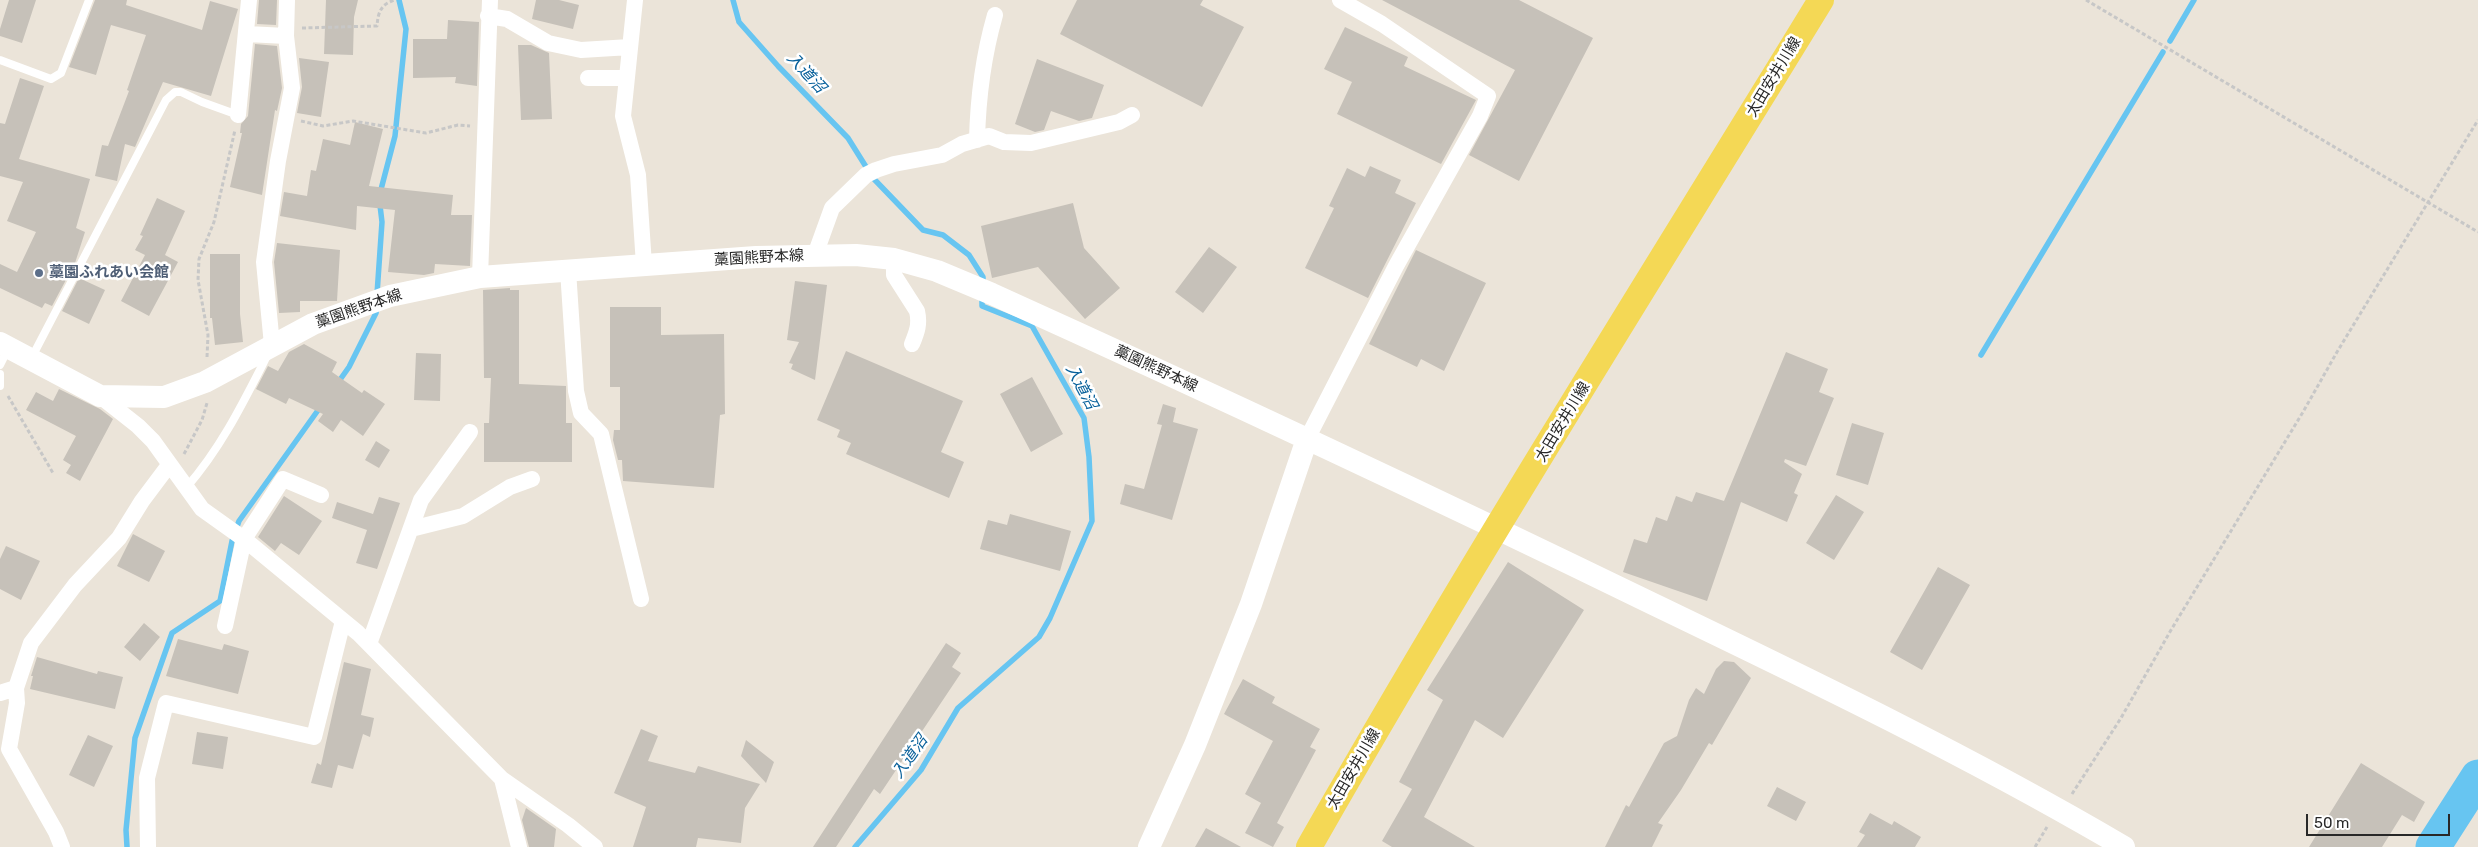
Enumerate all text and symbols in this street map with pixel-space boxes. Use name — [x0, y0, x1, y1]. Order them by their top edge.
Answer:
street label: 太田安井川線 — [1743, 34, 1805, 120]
water label: 入道沼 — [783, 49, 829, 97]
street label: 藁園熊野本線 — [714, 247, 804, 269]
place label: 藁園ふれあい会館 — [49, 264, 169, 282]
marker: 藁園ふれあい会館 — [33, 267, 45, 279]
street label: 藁園熊野本線 — [314, 286, 404, 332]
street label: 藁園熊野本線 — [1111, 342, 1201, 396]
water label: 入道沼 — [1061, 361, 1101, 413]
street label: 太田安井川線 — [1532, 379, 1594, 465]
street label: 太田安井川線 — [1324, 726, 1384, 812]
water label: 入道沼 — [888, 732, 932, 782]
scale bar — [2308, 804, 2452, 836]
text: 50 m — [2314, 814, 2349, 832]

